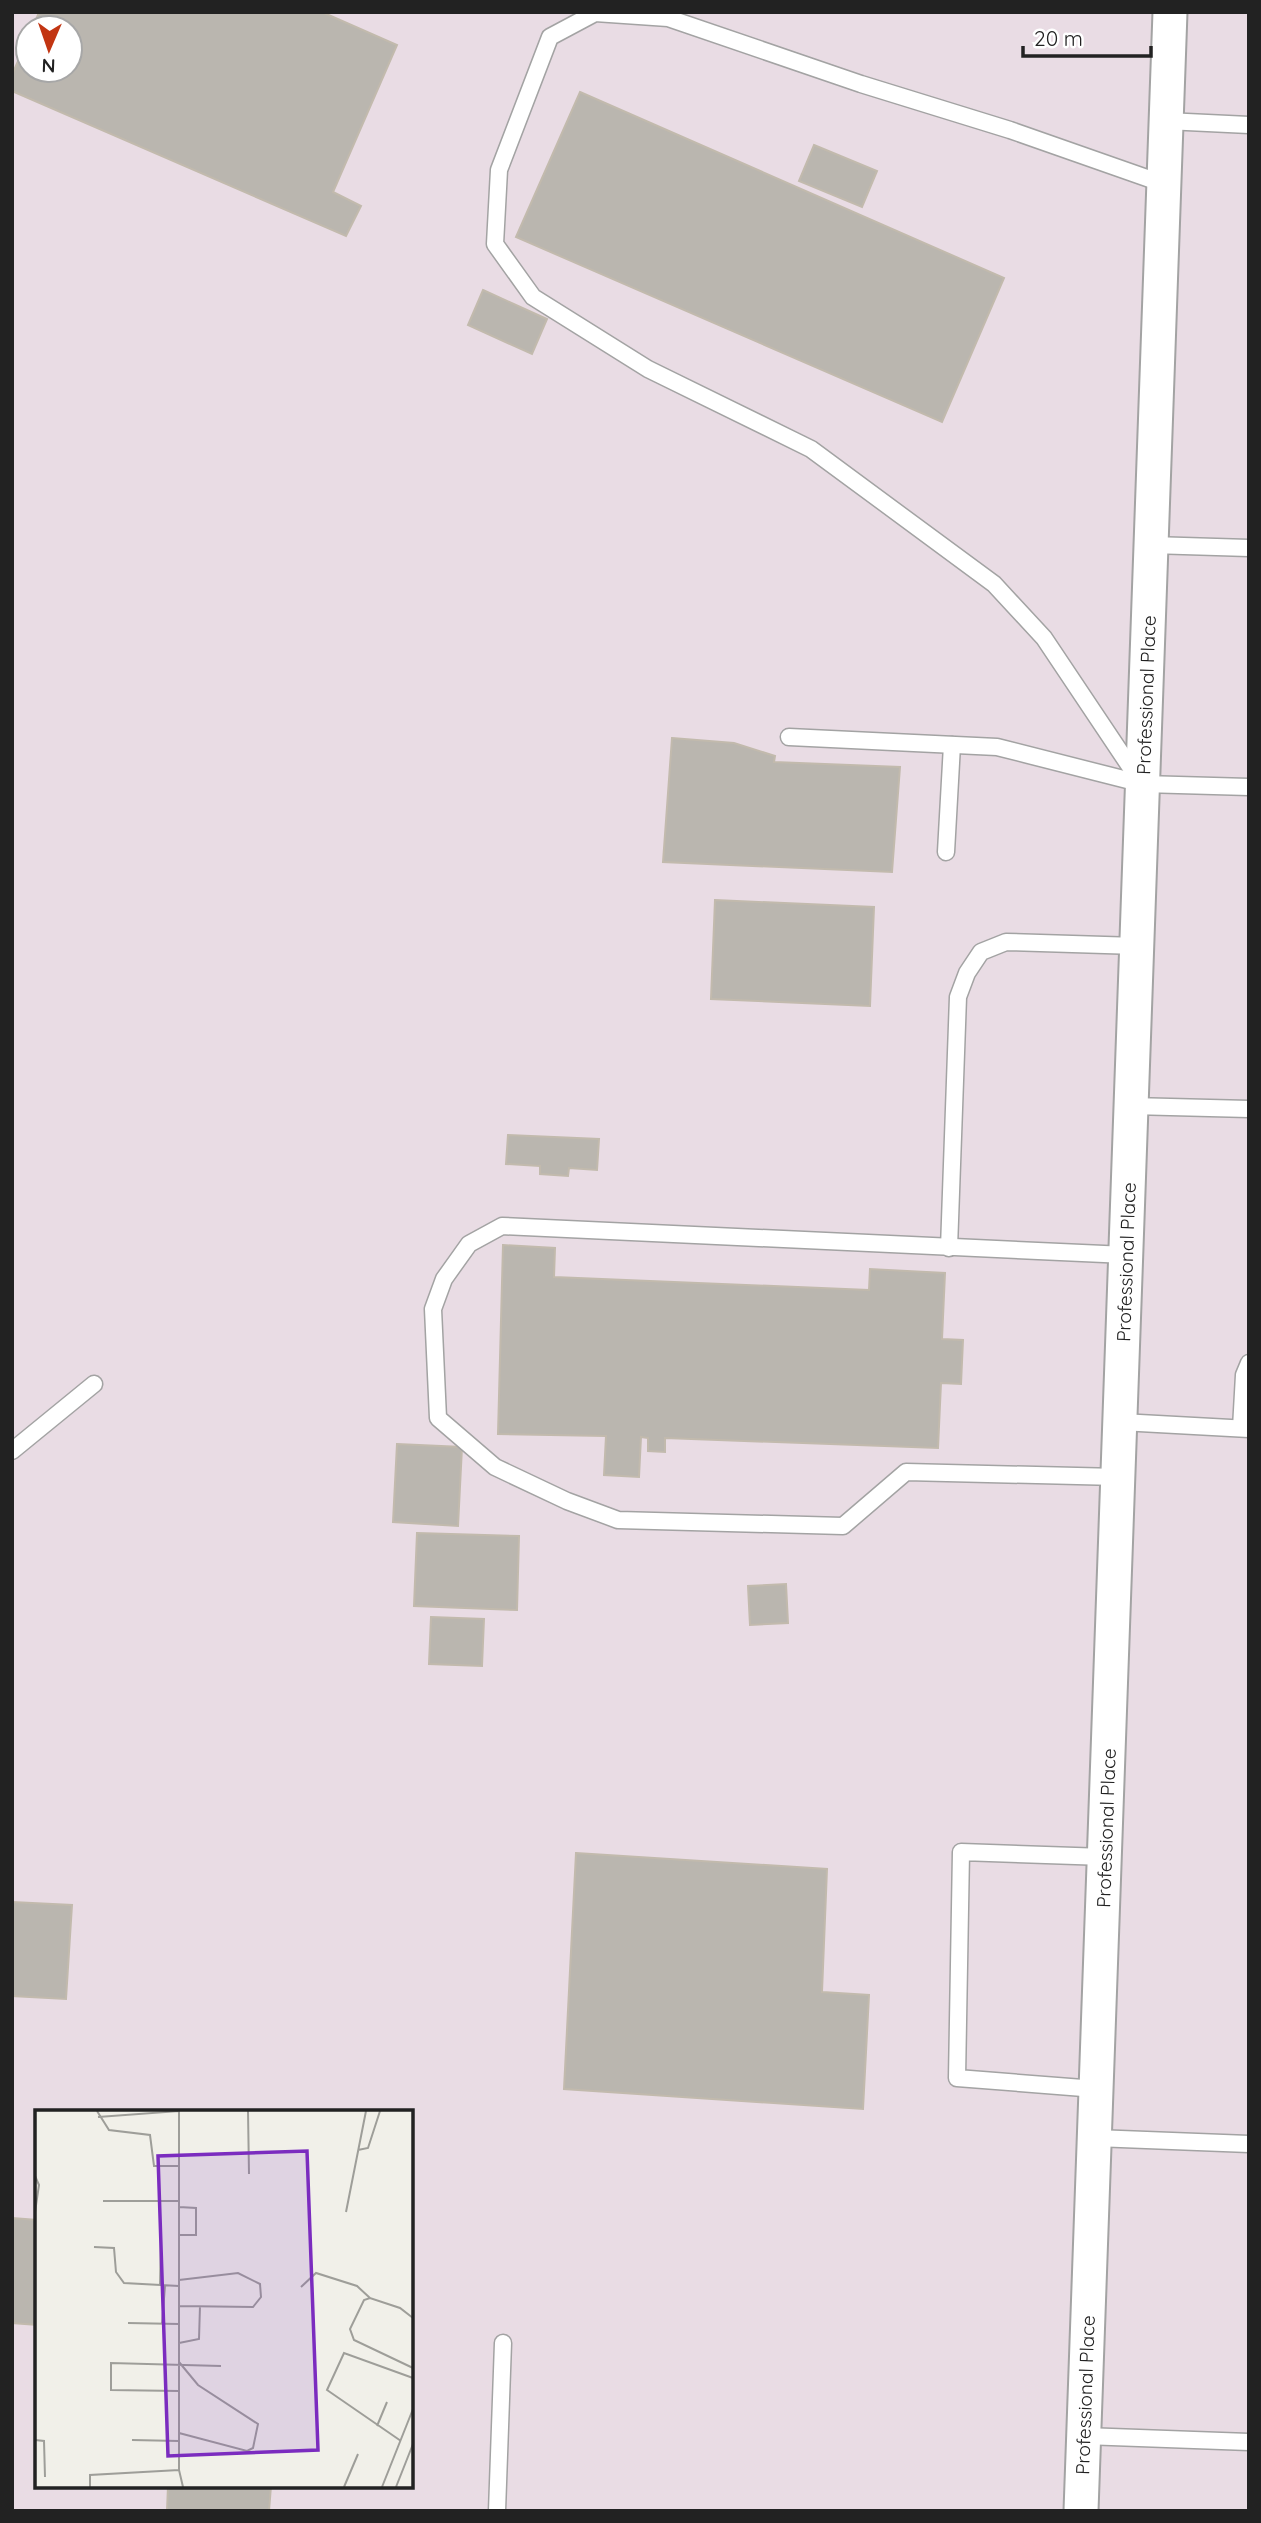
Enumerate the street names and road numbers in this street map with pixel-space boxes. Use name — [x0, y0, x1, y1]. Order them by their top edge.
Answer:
street label: Professional Place — [1131, 615, 1161, 775]
street label: Professional Place — [1111, 1182, 1141, 1342]
street label: Professional Place — [1091, 1748, 1121, 1908]
street label: Professional Place — [1070, 2315, 1100, 2475]

